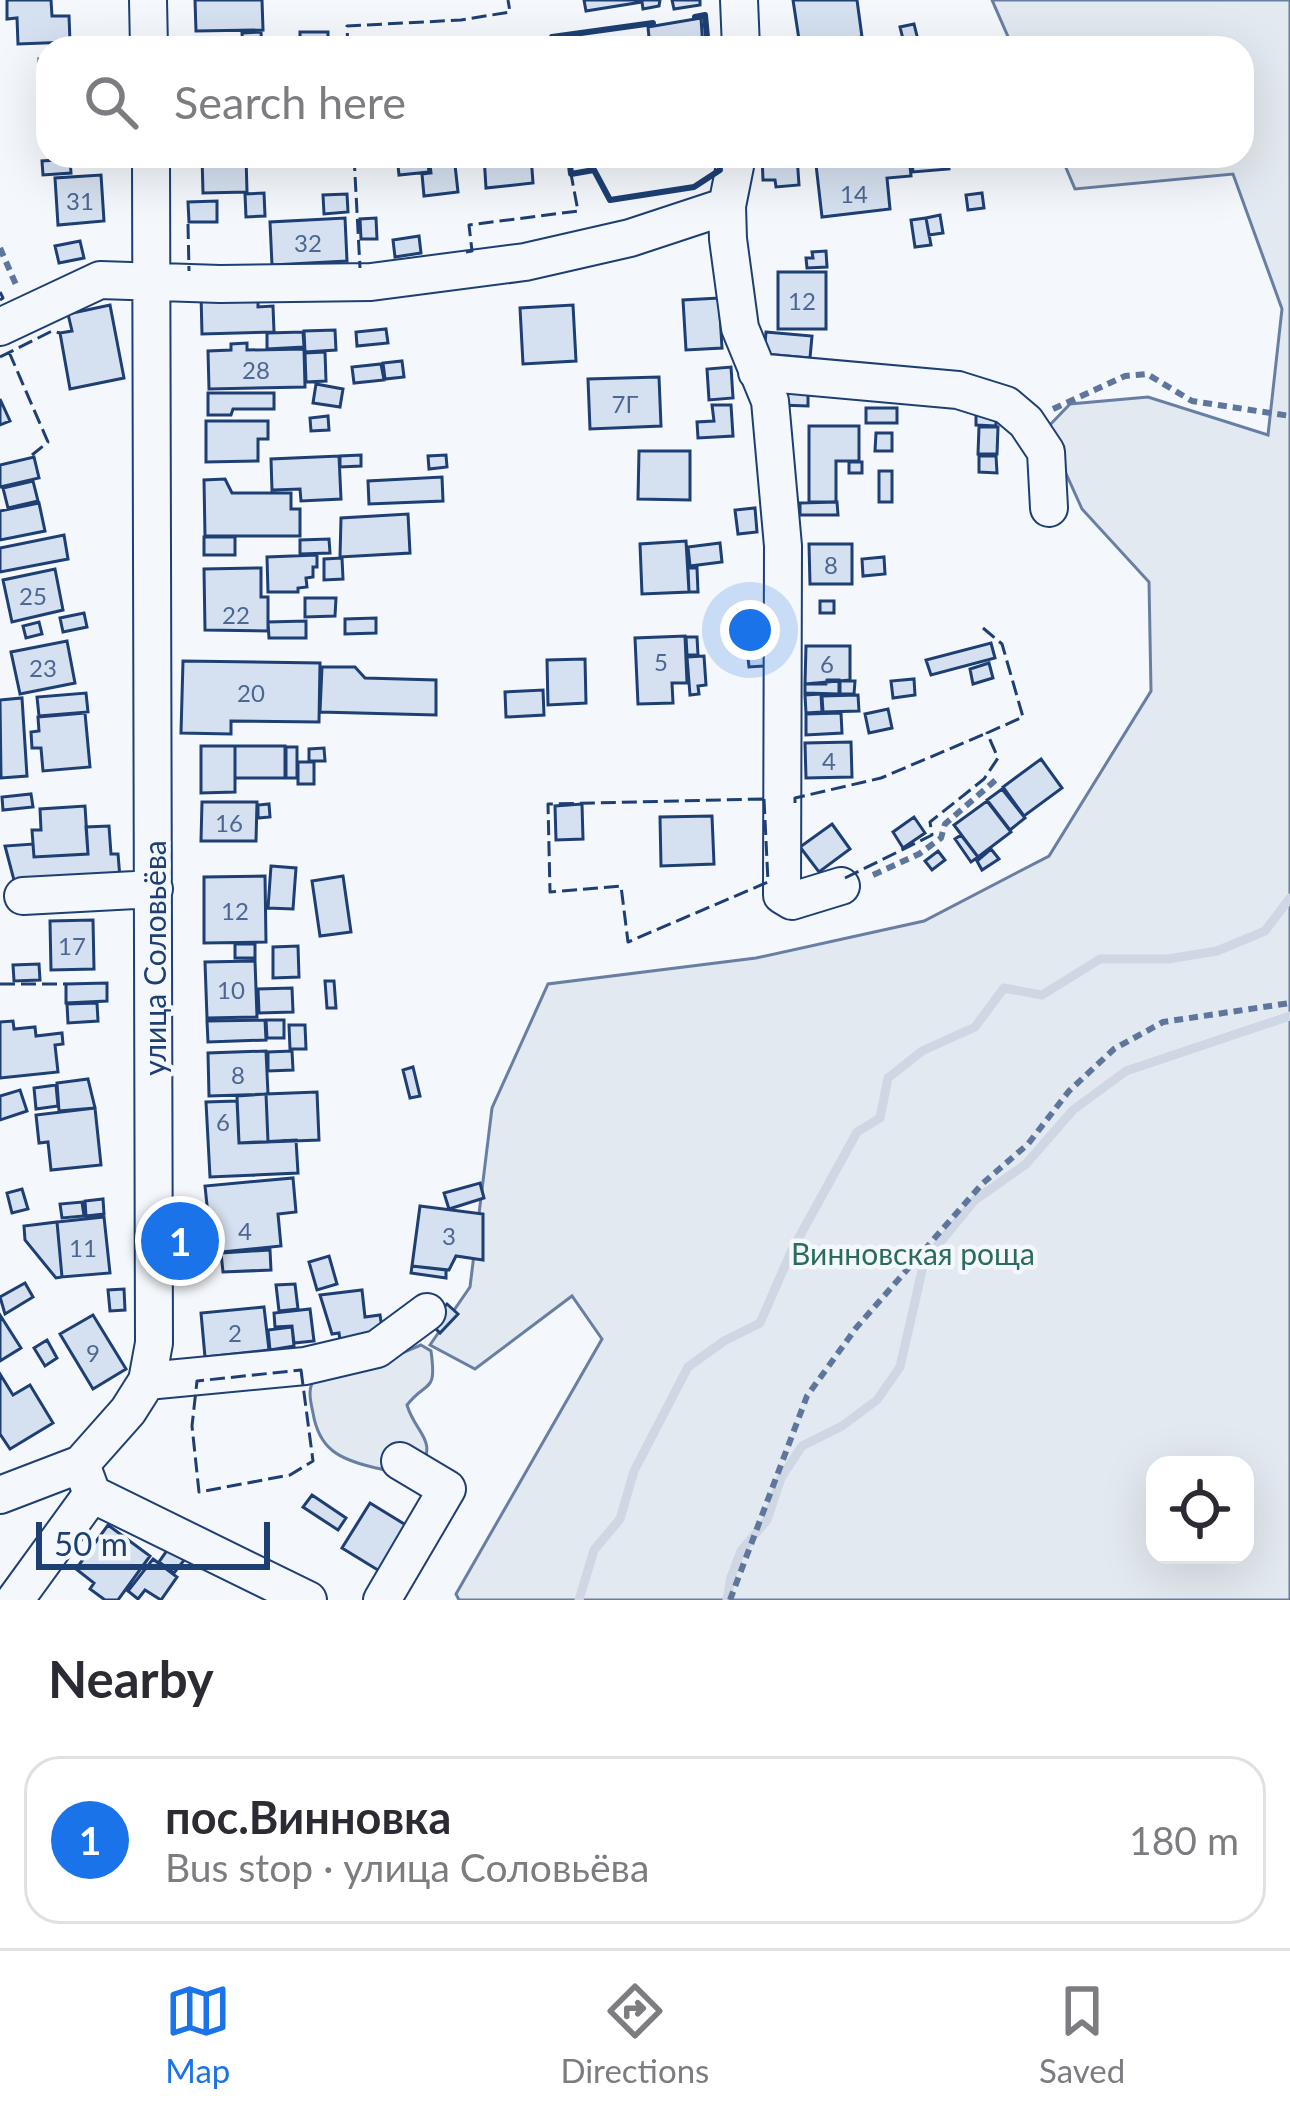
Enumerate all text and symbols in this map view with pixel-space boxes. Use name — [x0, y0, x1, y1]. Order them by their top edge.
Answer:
search box — [36, 36, 1254, 168]
icon: search — [78, 69, 144, 135]
text: Search here — [174, 75, 406, 129]
house number: 14 — [840, 179, 868, 208]
house number: 31 — [66, 186, 94, 215]
house number: 32 — [294, 228, 322, 257]
house number: 12 — [788, 286, 816, 315]
house number: 28 — [242, 355, 270, 384]
house number: 7Г — [612, 389, 638, 418]
house number: 8 — [824, 550, 838, 579]
house number: 25 — [19, 581, 47, 610]
house number: 22 — [222, 600, 250, 629]
your location — [720, 600, 780, 660]
house number: 5 — [654, 647, 668, 676]
house number: 6 — [820, 649, 834, 678]
house number: 23 — [29, 653, 57, 682]
house number: 20 — [237, 678, 265, 707]
house number: 4 — [822, 746, 836, 775]
house number: 16 — [215, 808, 243, 837]
street label: улица Соловьёва — [136, 840, 172, 1076]
house number: 12 — [221, 896, 249, 925]
house number: 17 — [58, 931, 86, 960]
house number: 10 — [217, 975, 245, 1004]
house number: 8 — [231, 1060, 245, 1089]
house number: 6 — [216, 1107, 230, 1136]
pin: 1 — [141, 1196, 219, 1286]
house number: 4 — [238, 1216, 252, 1245]
house number: 3 — [442, 1221, 456, 1250]
house number: 11 — [69, 1233, 97, 1262]
park label: Винновская роща — [791, 1235, 1035, 1271]
house number: 2 — [228, 1318, 242, 1347]
house number: 9 — [86, 1338, 100, 1367]
map controls — [1146, 1456, 1254, 1564]
button: locate — [1146, 1456, 1254, 1564]
scale bar — [36, 1516, 270, 1569]
text: 50 m — [54, 1523, 128, 1563]
text: Nearby — [48, 1648, 214, 1709]
text: пос.Винновка — [165, 1790, 451, 1844]
text: 1 — [79, 1817, 101, 1863]
text: 180 m — [1129, 1817, 1239, 1863]
text: Bus stop · улица Соловьёва — [165, 1844, 649, 1890]
tab: Map — [165, 1978, 231, 2090]
tab: Directions — [560, 1978, 709, 2090]
tab: Saved — [1039, 1978, 1125, 2090]

